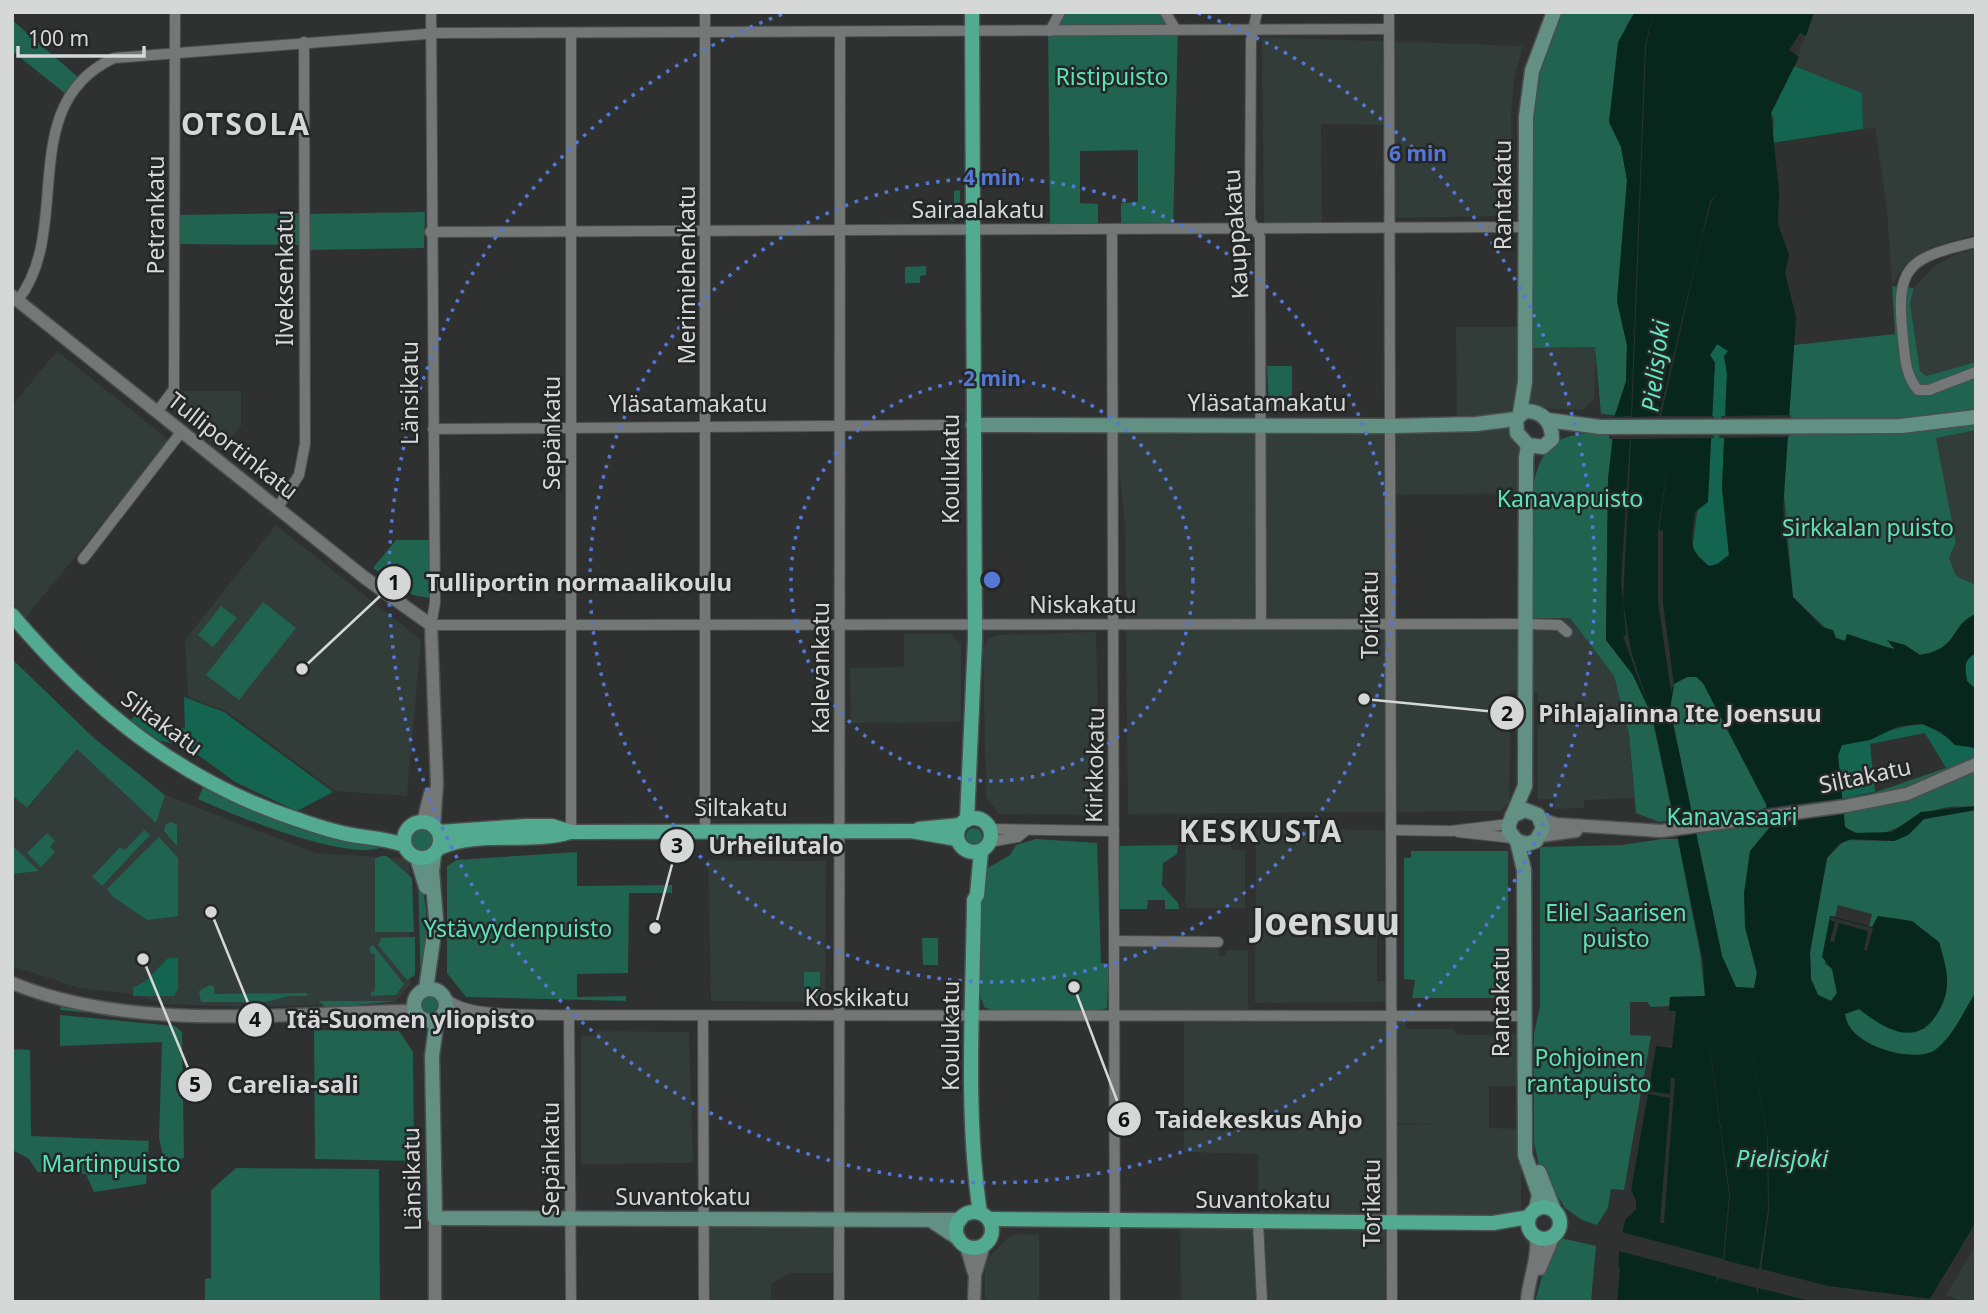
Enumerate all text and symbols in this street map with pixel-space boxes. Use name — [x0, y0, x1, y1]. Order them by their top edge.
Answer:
scale bar — [18, 14, 144, 58]
text: 100 m — [28, 24, 89, 52]
park label: Ristipuisto — [1055, 60, 1169, 92]
district label: OTSOLA — [181, 103, 311, 144]
text: 6 min — [1389, 139, 1447, 167]
street label: Rantakatu — [1486, 140, 1518, 250]
street label: Petrankatu — [139, 155, 171, 275]
text: 4 min — [963, 163, 1021, 191]
street label: Kauppakatu — [1214, 168, 1256, 300]
street label: Merimiehenkatu — [670, 186, 702, 364]
street label: Sairaalakatu — [912, 193, 1044, 225]
street label: Ilveksenkatu — [268, 210, 300, 346]
water label: Pielisjoki — [1633, 317, 1677, 414]
street label: Länsikatu — [393, 341, 425, 445]
text: 2 min — [963, 364, 1021, 392]
street label: Sepänkatu — [535, 376, 567, 490]
street label: Tulliportinkatu — [162, 384, 305, 506]
street label: Yläsatamakatu — [1187, 386, 1347, 418]
street label: Yläsatamakatu — [608, 387, 768, 419]
street label: Koulukatu — [934, 414, 966, 524]
park label: Kanavapuisto — [1497, 482, 1643, 514]
park label: Sirkkalan puisto — [1782, 511, 1954, 543]
callout: Tulliportin normaalikoulu — [377, 560, 746, 605]
text: Tulliportin normaalikoulu — [426, 565, 732, 598]
text: 1 — [388, 568, 400, 596]
centre of rings — [980, 568, 1004, 592]
street label: Torikatu — [1353, 571, 1385, 659]
street label: Niskakatu — [1029, 588, 1137, 620]
street label: Kalevankatu — [804, 602, 836, 734]
street label: Siltakatu — [115, 682, 210, 763]
callout: Pihlajalinna Ite Joensuu — [1490, 691, 1836, 736]
text: Pihlajalinna Ite Joensuu — [1538, 696, 1822, 729]
text: 2 — [1501, 699, 1513, 727]
street label: Kirkkokatu — [1077, 707, 1111, 823]
street label: Siltakatu — [1816, 750, 1914, 800]
street label: Siltakatu — [694, 791, 788, 823]
park label: Kanavasaari — [1666, 800, 1798, 832]
district label: KESKUSTA — [1179, 810, 1343, 851]
callout: Urheilutalo — [660, 823, 858, 868]
text: Urheilutalo — [708, 828, 844, 861]
text: 3 — [671, 831, 683, 859]
district label: Joensuu — [1249, 895, 1400, 946]
park label: Eliel Saarisen puisto — [1545, 896, 1687, 954]
park label: Ystävyydenpuisto — [424, 912, 612, 944]
street label: Rantakatu — [1484, 947, 1516, 1057]
street label: Koskikatu — [804, 981, 910, 1013]
street label: Koulukatu — [934, 981, 966, 1091]
callout: Itä-Suomen yliopisto — [238, 997, 549, 1042]
text: Itä-Suomen yliopisto — [287, 1002, 535, 1035]
text: 4 — [249, 1005, 261, 1033]
park label: Pohjoinen rantapuisto — [1527, 1041, 1651, 1099]
callout: Carelia-sali — [178, 1062, 372, 1107]
text: Carelia-sali — [227, 1067, 359, 1100]
text: 5 — [189, 1070, 201, 1098]
callout: Taidekeskus Ahjo — [1106, 1097, 1376, 1142]
street label: Sepänkatu — [534, 1102, 566, 1216]
text: Taidekeskus Ahjo — [1155, 1102, 1363, 1135]
text: 6 — [1118, 1105, 1130, 1133]
street label: Länsikatu — [394, 1127, 428, 1231]
water label: Pielisjoki — [1736, 1141, 1829, 1174]
park label: Martinpuisto — [41, 1147, 181, 1179]
street label: Torikatu — [1355, 1159, 1387, 1247]
street label: Suvantokatu — [615, 1180, 751, 1212]
street label: Suvantokatu — [1195, 1183, 1331, 1215]

